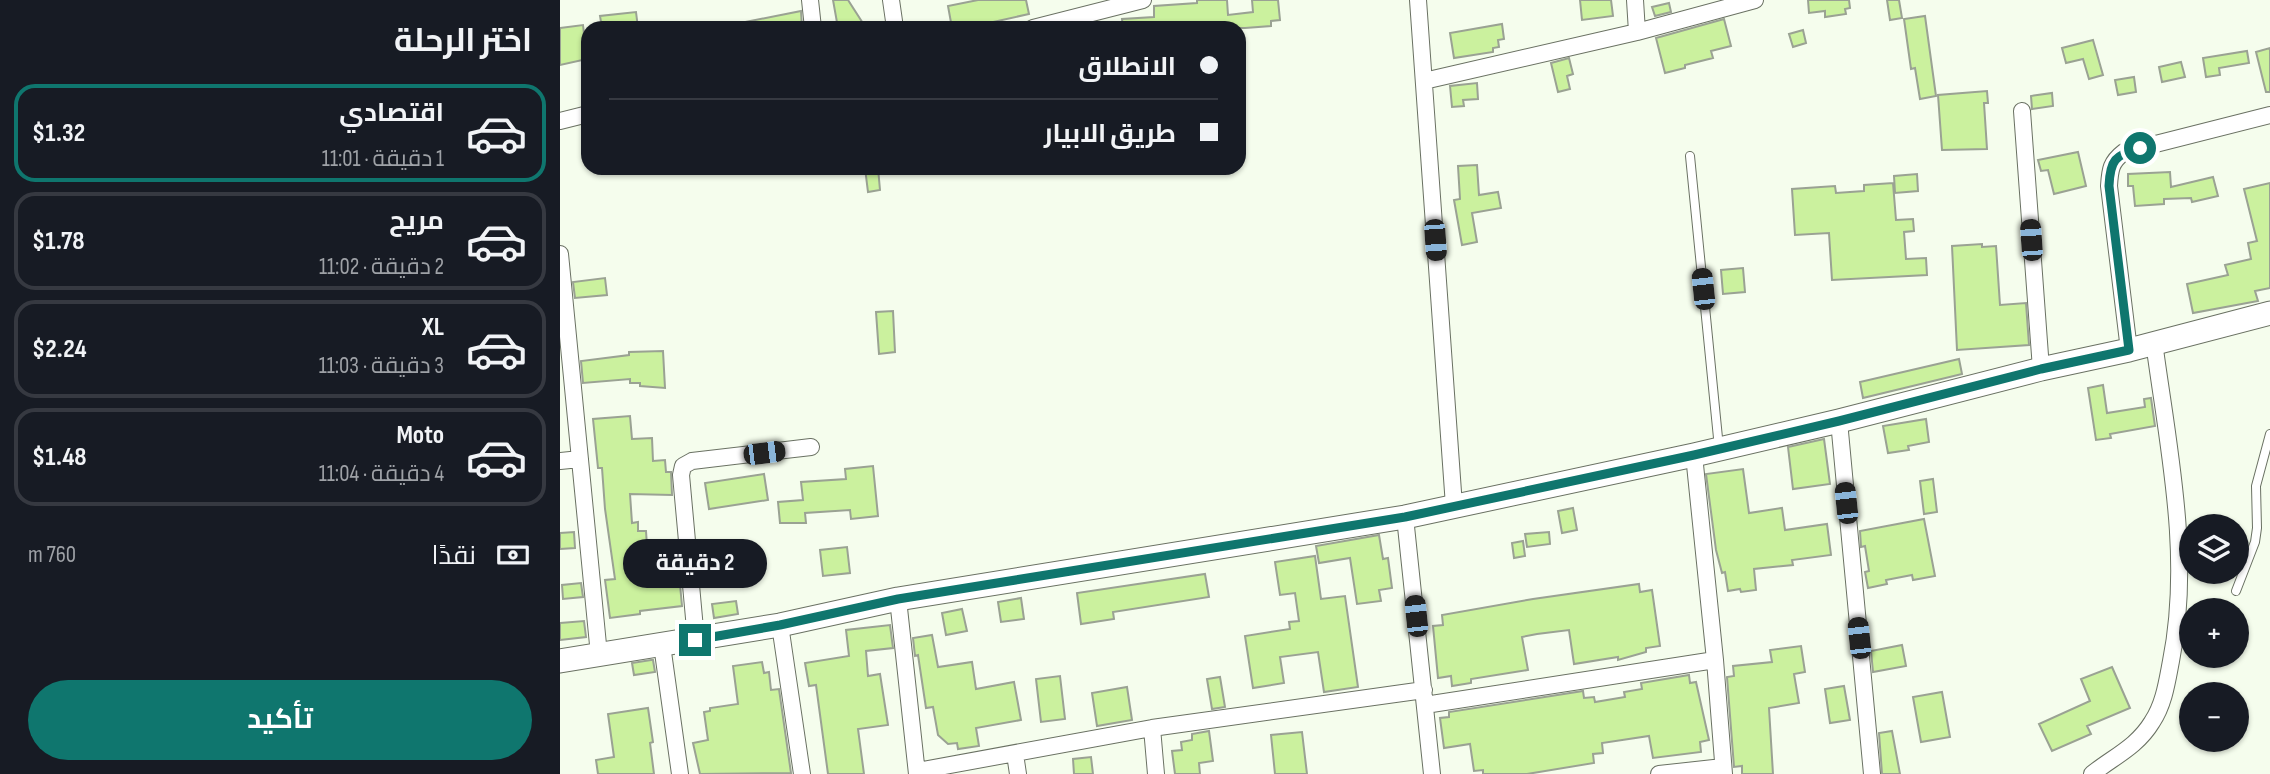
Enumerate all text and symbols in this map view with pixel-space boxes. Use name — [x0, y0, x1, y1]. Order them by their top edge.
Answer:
text: اختر الرحلة — [394, 22, 532, 61]
text: الانطلاق — [1078, 52, 1176, 83]
text: اقتصادي — [339, 98, 444, 129]
icon: car — [465, 102, 528, 165]
text: $1.32 — [32, 118, 85, 149]
text: طريق الابيار — [1044, 119, 1176, 150]
route start — [2124, 132, 2156, 164]
text: 1 دقيقة · 11:01 — [322, 145, 444, 173]
text: مريح — [389, 206, 444, 237]
icon: car — [465, 210, 528, 273]
car — [1424, 218, 1447, 262]
car — [2020, 218, 2043, 262]
text: $1.78 — [32, 226, 85, 257]
text: 2 دقيقة · 11:02 — [319, 253, 444, 281]
car — [1691, 267, 1716, 311]
text: XL — [422, 312, 444, 343]
icon: car — [465, 318, 528, 381]
text: $2.24 — [32, 334, 87, 365]
text: 3 دقيقة · 11:03 — [319, 352, 444, 380]
text: Moto — [396, 420, 444, 451]
icon: car — [465, 426, 528, 489]
car — [742, 440, 787, 466]
text: $1.48 — [32, 442, 87, 473]
text: 4 دقيقة · 11:04 — [319, 460, 444, 488]
car — [1834, 481, 1859, 525]
map controls — [2179, 514, 2249, 752]
button: layers — [2179, 514, 2249, 584]
icon: cash — [494, 536, 532, 574]
callout: 2 دقيقة — [623, 538, 767, 588]
text: 760 m — [28, 541, 76, 569]
text: نقدًا — [432, 541, 476, 572]
text: 2 دقيقة — [656, 549, 734, 577]
car — [1404, 594, 1429, 638]
button: + — [2179, 598, 2249, 668]
car — [1847, 616, 1872, 660]
route end — [679, 624, 711, 656]
button: تأكيد — [28, 680, 532, 760]
button: − — [2179, 682, 2249, 752]

